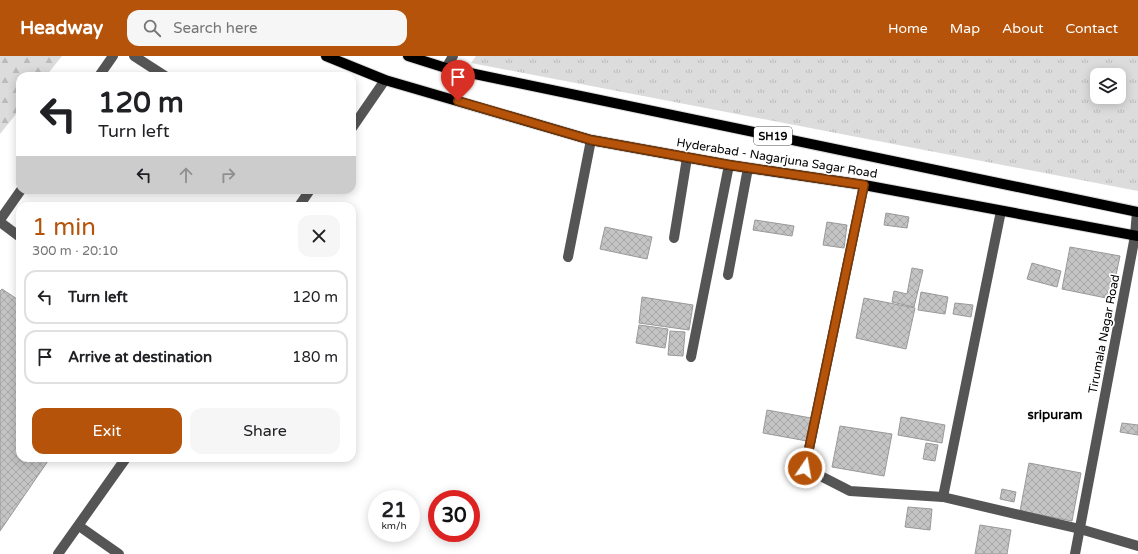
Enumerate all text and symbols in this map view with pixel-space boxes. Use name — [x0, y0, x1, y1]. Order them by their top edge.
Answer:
search box — [127, 10, 407, 46]
text: Headway — [20, 17, 103, 39]
icon: search — [141, 17, 163, 39]
text: Search here — [173, 19, 258, 37]
text: Home — [888, 20, 928, 37]
text: Map — [950, 20, 980, 37]
text: About — [1002, 20, 1044, 37]
text: Contact — [1066, 20, 1118, 37]
pin — [441, 60, 475, 101]
icon: arrive — [447, 66, 469, 88]
map controls — [1090, 68, 1126, 104]
button: layers — [1090, 68, 1126, 104]
text: 120 m — [98, 86, 184, 120]
icon: left — [32, 88, 84, 140]
text: Turn left — [98, 120, 170, 142]
road number: SH19 — [754, 127, 792, 145]
street label: Hyderabad - Nagarjuna Sagar Road — [676, 135, 878, 181]
icon: left — [133, 164, 155, 186]
icon: ahead — [175, 164, 197, 186]
icon: right — [217, 164, 239, 186]
text: 1 min — [32, 213, 96, 242]
button: close — [298, 215, 340, 257]
text: 300 m · 20:10 — [32, 243, 118, 259]
street label: Tirumala Nagar Road — [1086, 273, 1122, 395]
icon: left — [34, 286, 56, 308]
text: Turn left — [68, 288, 128, 306]
text: 120 m — [292, 288, 338, 306]
icon: arrive — [34, 346, 56, 368]
text: Arrive at destination — [68, 348, 212, 366]
text: 180 m — [292, 348, 338, 366]
district label: sripuram — [1028, 407, 1082, 423]
button: Exit — [32, 408, 182, 454]
button: Share — [190, 408, 340, 454]
position arrow — [784, 447, 826, 489]
speed limit sign: 30 — [428, 490, 480, 542]
text: 21 — [381, 499, 407, 523]
text: km/h — [381, 520, 407, 532]

